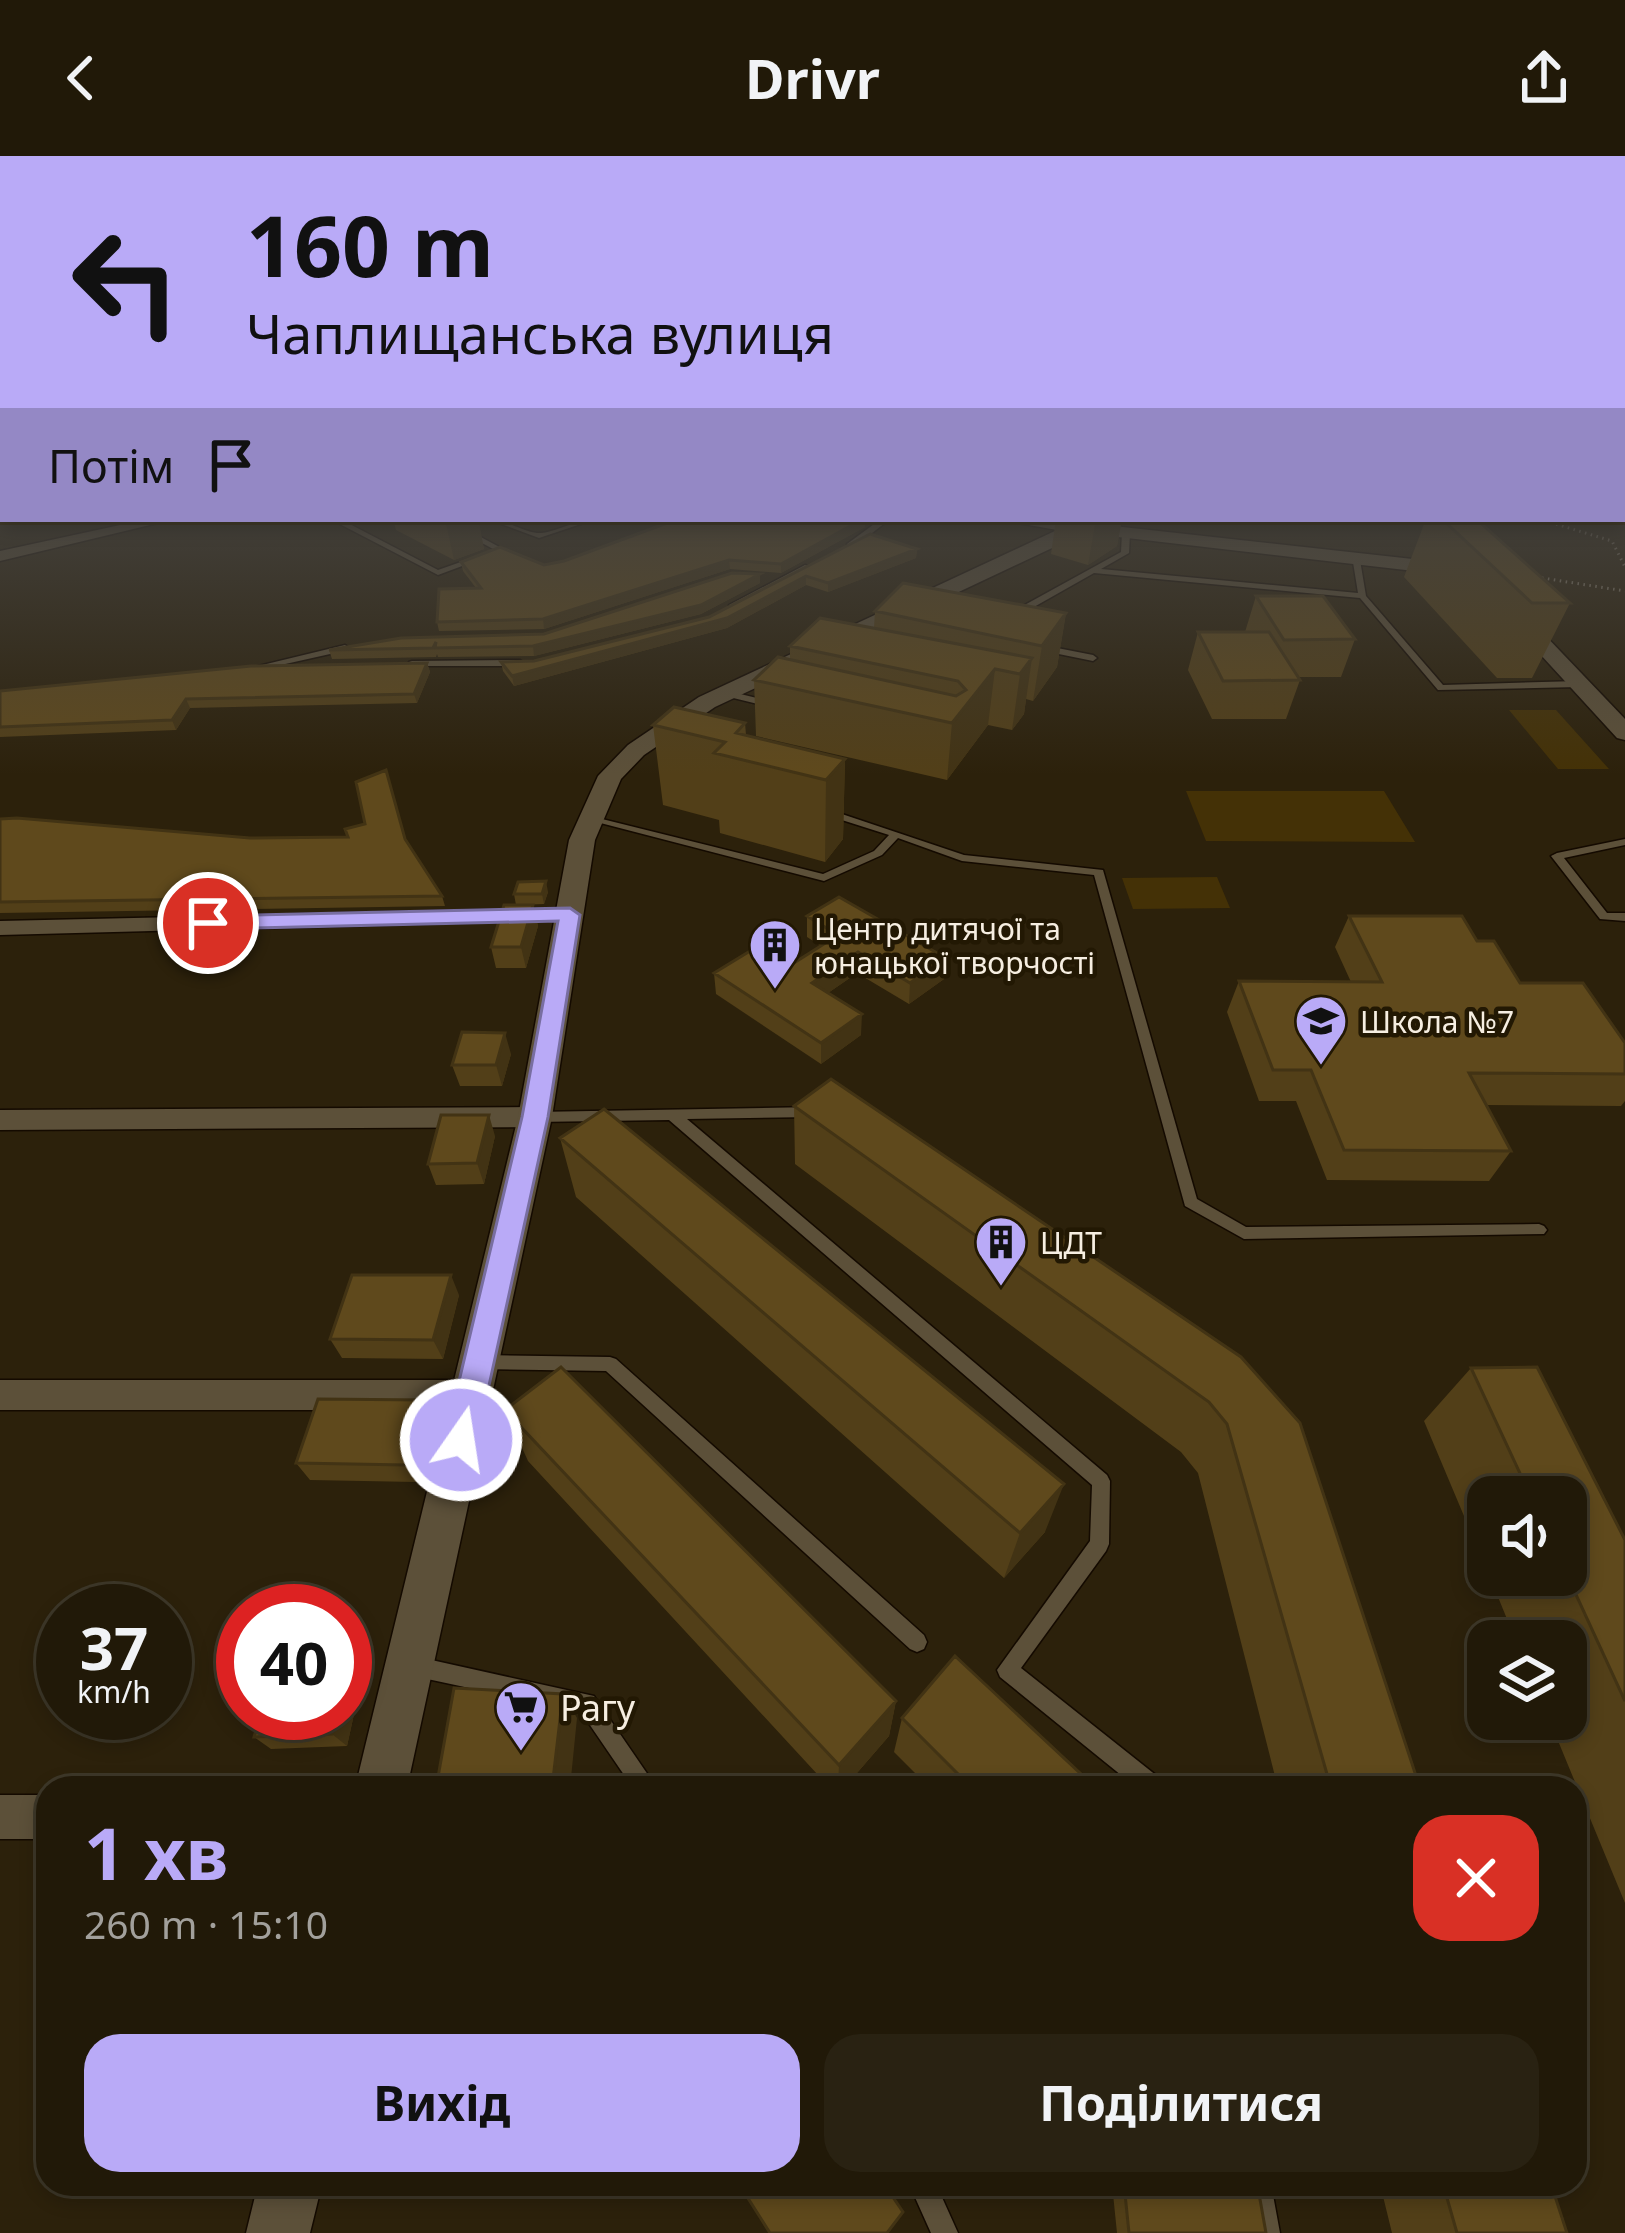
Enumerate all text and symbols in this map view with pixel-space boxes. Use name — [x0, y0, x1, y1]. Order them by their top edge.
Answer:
text: Drivr — [745, 41, 880, 115]
icon: back — [48, 45, 114, 111]
icon: share — [1511, 45, 1577, 111]
text: 160 m — [246, 187, 494, 302]
icon: left — [48, 204, 204, 360]
text: Чаплищанська вулиця — [246, 296, 834, 370]
icon: arrive — [198, 432, 264, 498]
text: Потім — [48, 435, 174, 496]
pin — [157, 872, 259, 974]
icon: arrive — [175, 890, 241, 956]
place label: Центр дитячої та юнацької творчості — [814, 908, 1095, 983]
building icon: Центр дитячої та юнацької творчості — [747, 917, 803, 991]
school or university icon: Школа №7 — [1293, 993, 1349, 1067]
place label: Школа №7 — [1360, 1001, 1514, 1042]
building icon: ЦДТ — [973, 1214, 1029, 1288]
place label: ЦДТ — [1040, 1222, 1102, 1263]
position arrow — [398, 1377, 524, 1503]
map controls — [1467, 1476, 1587, 1740]
button: sound — [1467, 1476, 1587, 1596]
speed limit sign: 40 — [216, 1584, 372, 1740]
text: 37 — [80, 1606, 148, 1688]
button: layers — [1467, 1620, 1587, 1740]
text: km/h — [77, 1671, 151, 1712]
supermarket icon: Рагу — [493, 1679, 549, 1753]
place label: Рагу — [560, 1683, 636, 1732]
text: 1 хв — [84, 1803, 228, 1901]
button: close — [1413, 1815, 1539, 1941]
text: 260 m · 15:10 — [84, 1897, 328, 1950]
button: Вихід — [84, 2034, 800, 2172]
button: Поділитися — [824, 2034, 1539, 2172]

